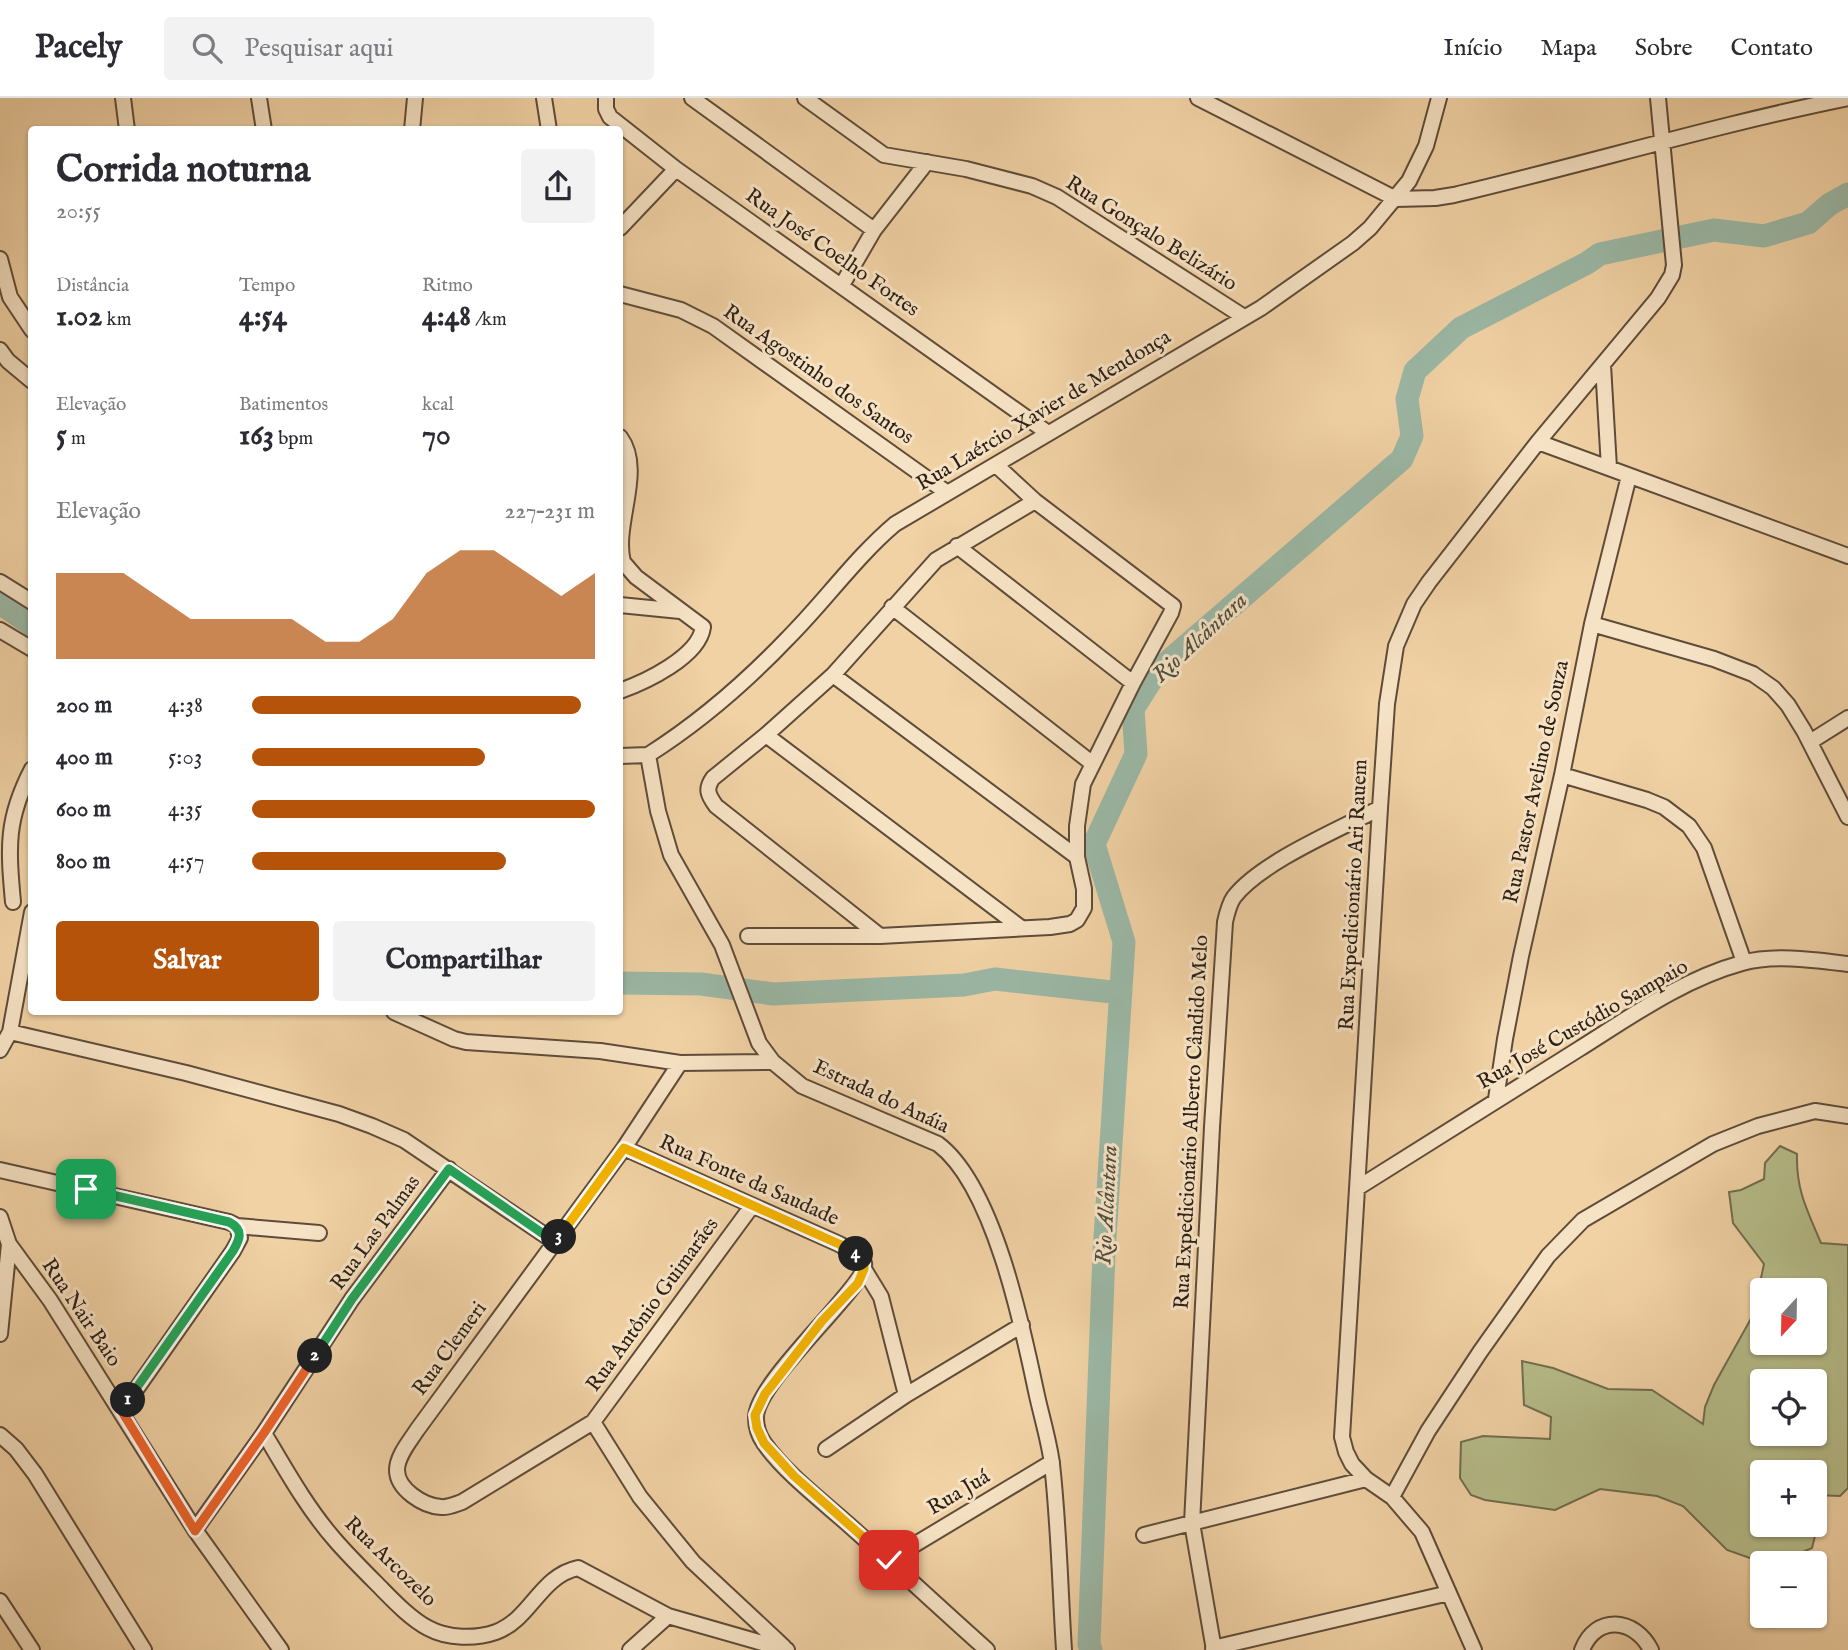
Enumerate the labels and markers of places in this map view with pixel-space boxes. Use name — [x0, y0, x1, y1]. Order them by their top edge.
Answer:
pin — [56, 1159, 116, 1219]
pin: 3 — [542, 1220, 576, 1254]
pin: 4 — [838, 1236, 874, 1272]
pin: 2 — [298, 1338, 332, 1374]
pin: 1 — [110, 1382, 146, 1418]
pin — [859, 1530, 919, 1590]

